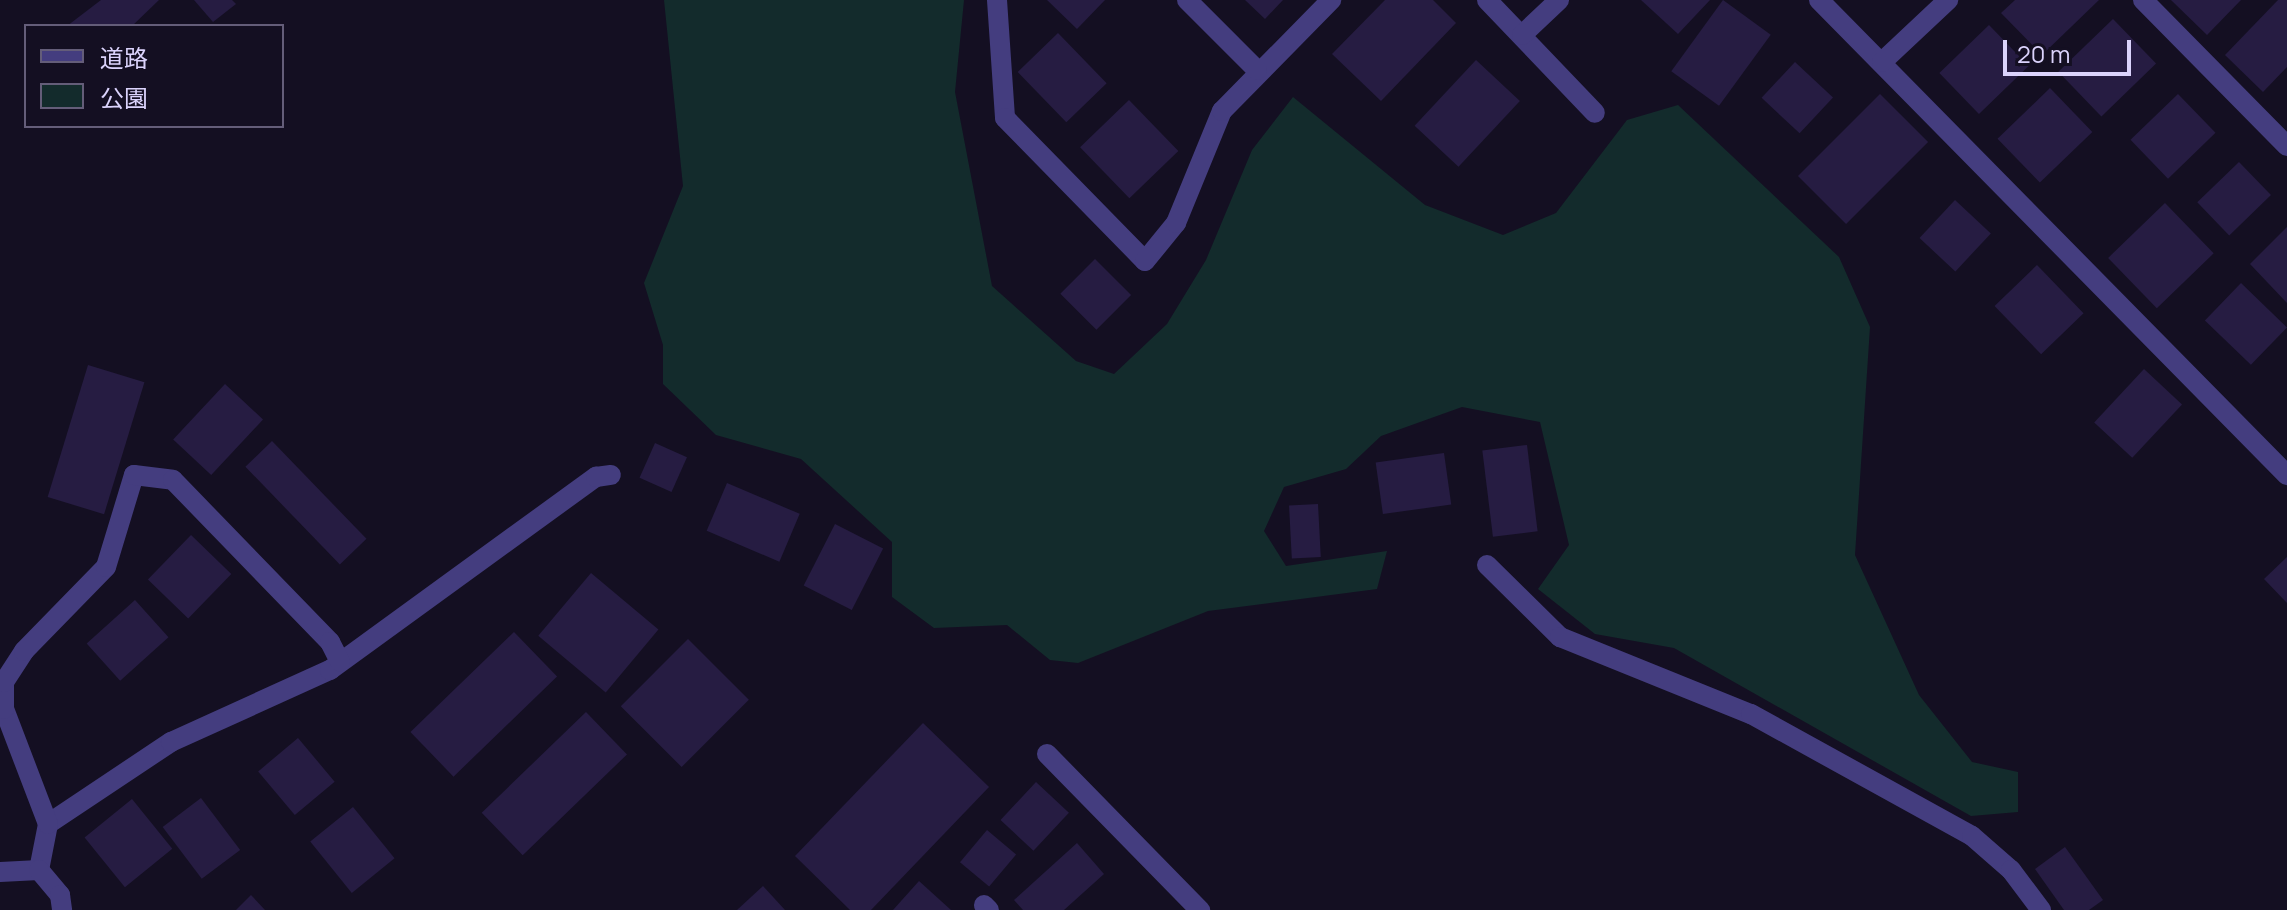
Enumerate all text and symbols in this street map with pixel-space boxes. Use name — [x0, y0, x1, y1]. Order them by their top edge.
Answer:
legend — [24, 24, 284, 128]
scale bar — [2007, 24, 2135, 74]
text: 20 m — [2017, 37, 2070, 70]
text: 道路 — [100, 41, 148, 74]
text: 公園 — [100, 81, 148, 114]

